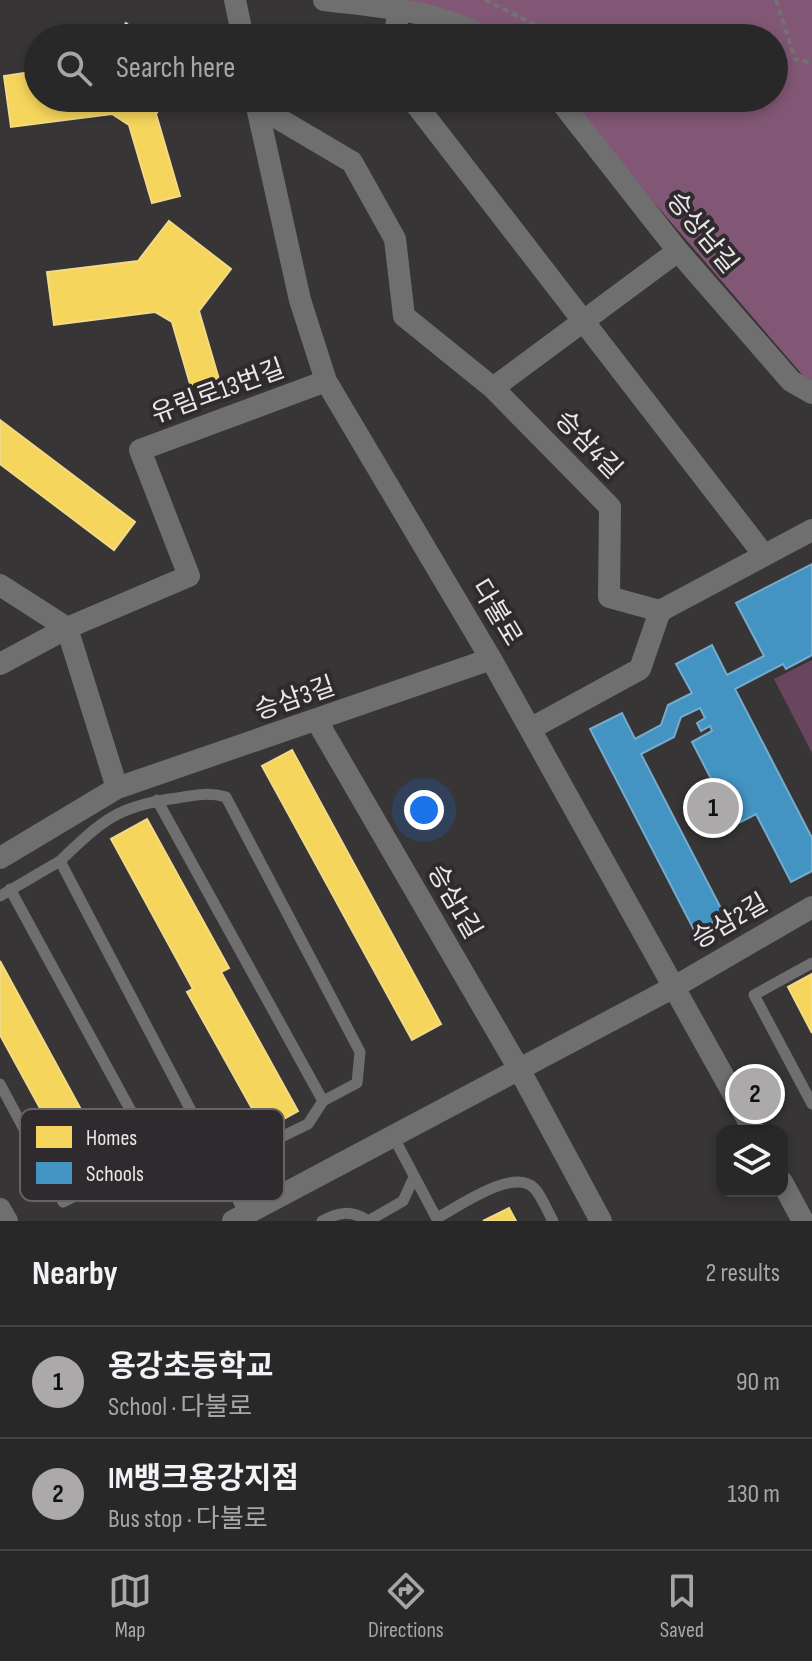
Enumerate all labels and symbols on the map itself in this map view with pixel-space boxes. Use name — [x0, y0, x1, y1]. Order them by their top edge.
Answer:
street label: 승상남길 — [660, 186, 744, 280]
street label: 유림로13번길 — [147, 354, 289, 430]
street label: 승삼4길 — [548, 405, 628, 485]
street label: 다불로 — [464, 574, 528, 652]
street label: 승삼3길 — [251, 671, 339, 727]
pin: 1 — [687, 778, 739, 838]
your location — [404, 790, 444, 830]
street label: 승삼1길 — [420, 859, 488, 945]
street label: 승삼2길 — [687, 888, 773, 956]
pin: 2 — [729, 1064, 781, 1124]
legend — [20, 1109, 284, 1201]
text: Homes — [86, 1125, 137, 1152]
text: Schools — [86, 1161, 144, 1188]

